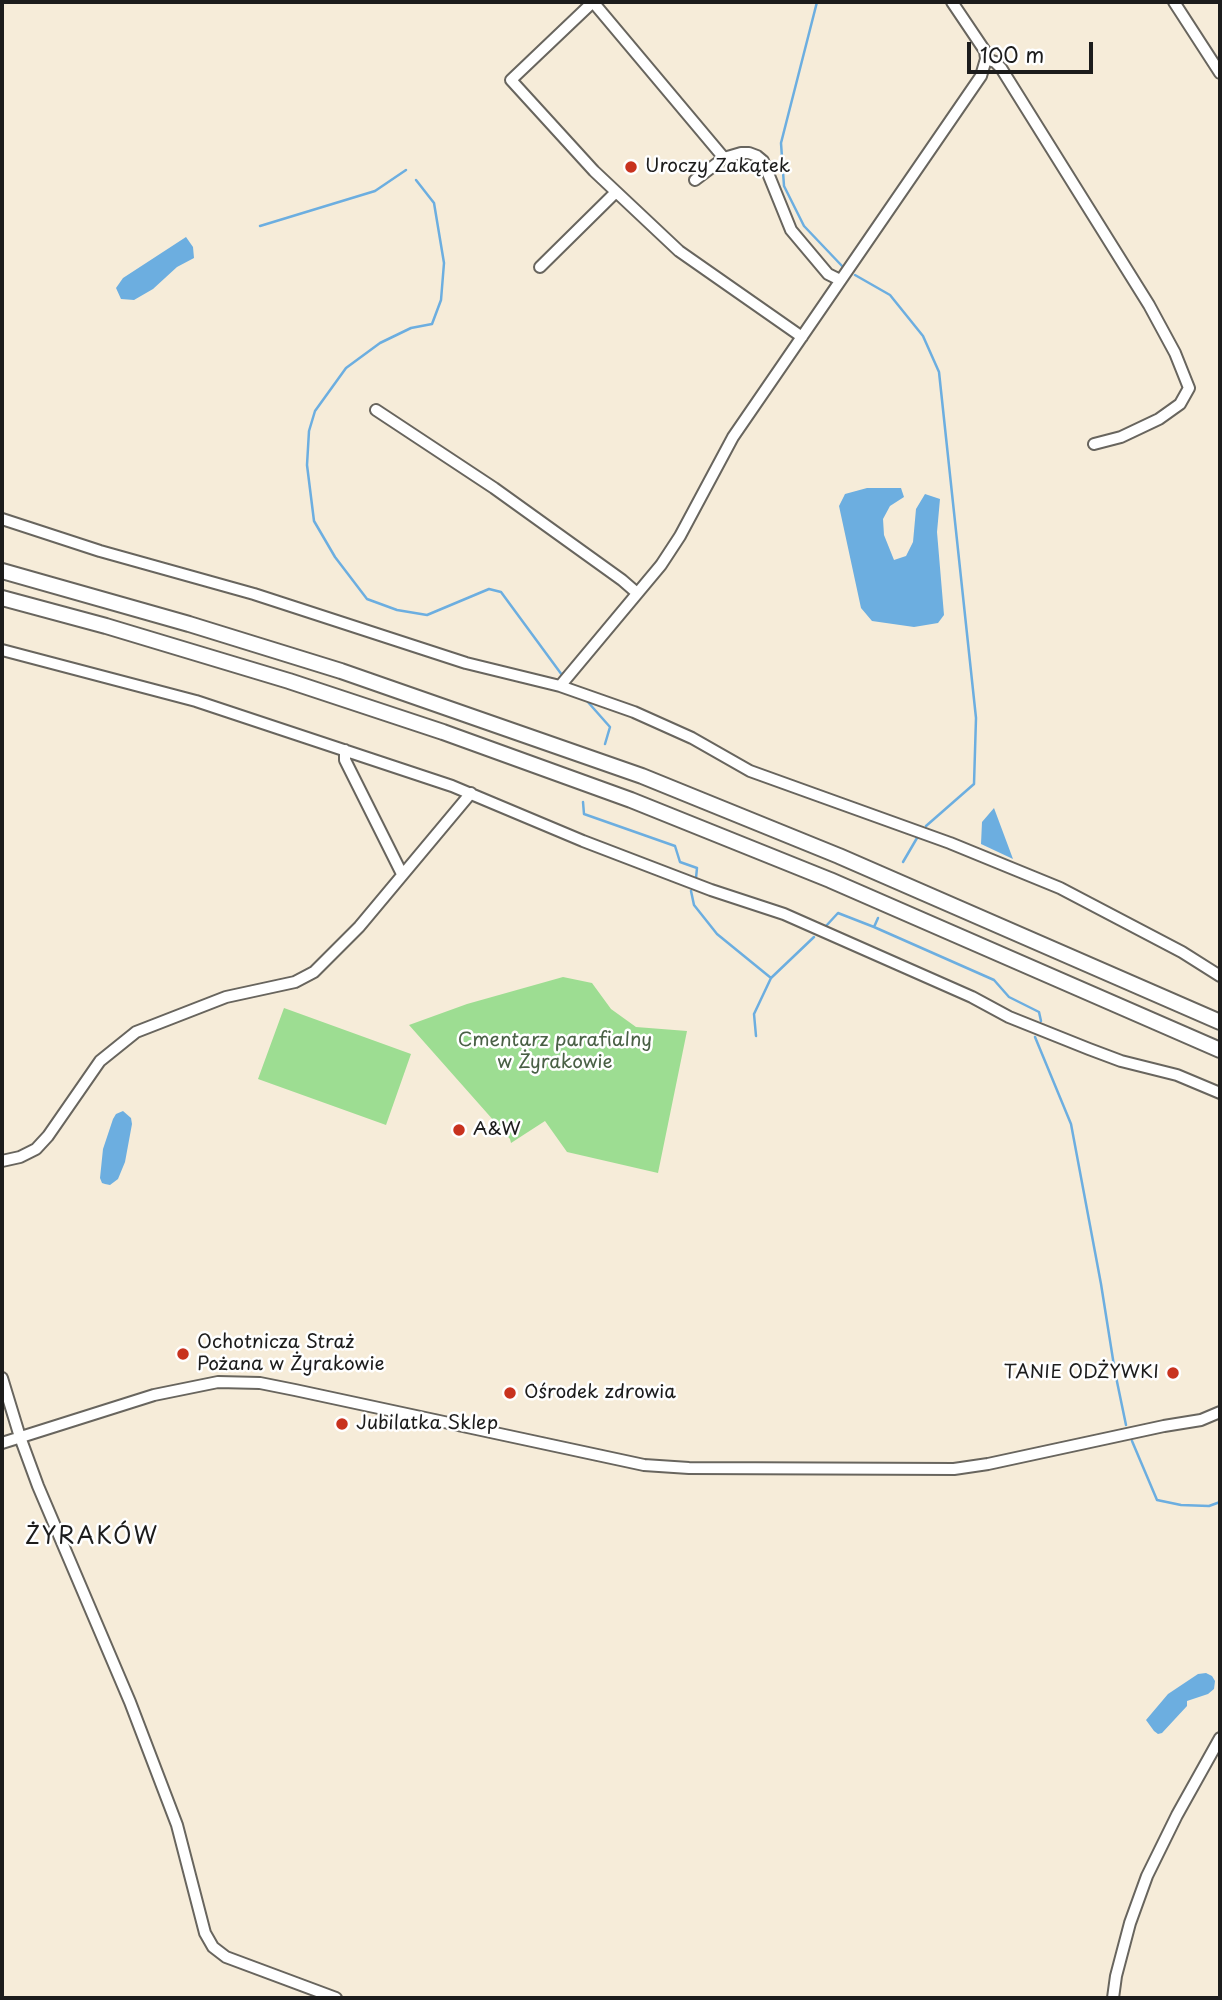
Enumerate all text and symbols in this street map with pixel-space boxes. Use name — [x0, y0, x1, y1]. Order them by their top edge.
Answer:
scale bar — [970, 28, 1096, 72]
text: 100 m — [980, 38, 1044, 70]
place label: Uroczy Zakątek — [645, 156, 790, 178]
marker: Uroczy Zakątek — [623, 159, 639, 175]
park label: Cmentarz parafialny w Żyrakowie — [458, 1030, 652, 1074]
place label: A&W — [473, 1119, 521, 1141]
marker: A&W — [451, 1122, 467, 1138]
place label: Ochotnicza Straż Pożana w Żyrakowie — [197, 1332, 385, 1376]
marker: Ochotnicza Straż Pożana w Żyrakowie — [175, 1346, 191, 1362]
place label: TANIE ODŻYWKI — [1004, 1362, 1159, 1384]
marker: TANIE ODŻYWKI — [1165, 1365, 1181, 1381]
place label: Ośrodek zdrowia — [524, 1382, 676, 1404]
marker: Ośrodek zdrowia — [502, 1385, 518, 1401]
place label: Jubilatka Sklep — [356, 1413, 498, 1435]
marker: Jubilatka Sklep — [334, 1416, 350, 1432]
district label: ŻYRAKÓW — [27, 1524, 157, 1552]

